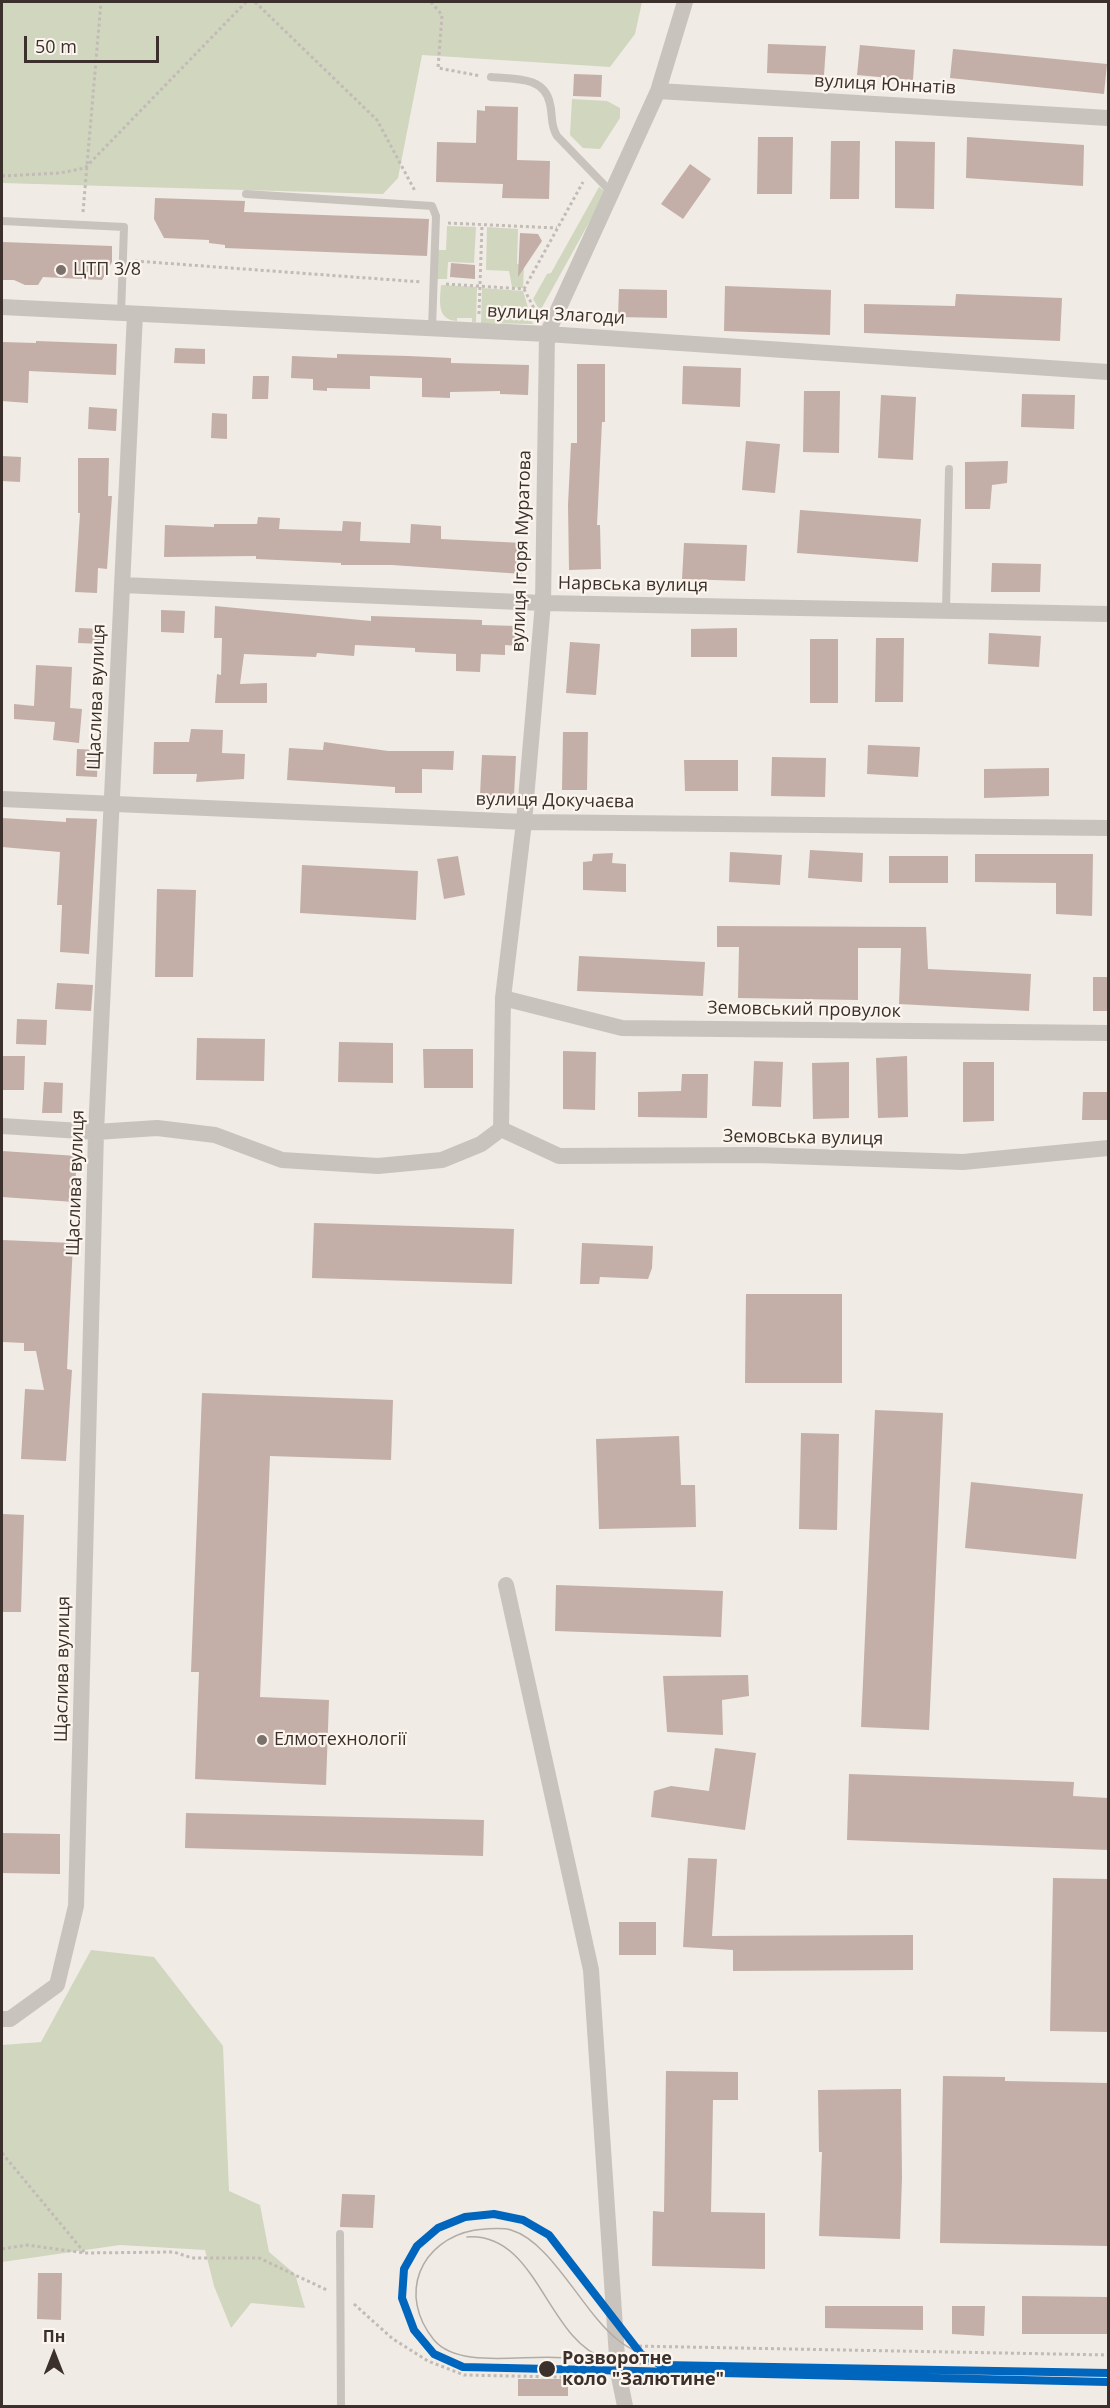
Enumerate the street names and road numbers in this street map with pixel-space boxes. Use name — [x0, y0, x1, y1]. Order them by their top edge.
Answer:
street label: вулиця Юннатів — [814, 70, 956, 100]
street label: вулиця Злагоди — [486, 301, 626, 329]
street label: вулиця Ігоря Муратова — [508, 450, 536, 652]
street label: Нарвська вулиця — [558, 573, 708, 597]
street label: Щаслива вулиця — [84, 623, 110, 771]
street label: вулиця Докучаєва — [476, 789, 634, 813]
street label: Земовський провулок — [707, 998, 901, 1022]
street label: Щаслива вулиця — [63, 1109, 89, 1257]
street label: Земовська вулиця — [723, 1126, 883, 1150]
street label: Щаслива вулиця — [51, 1596, 75, 1742]

